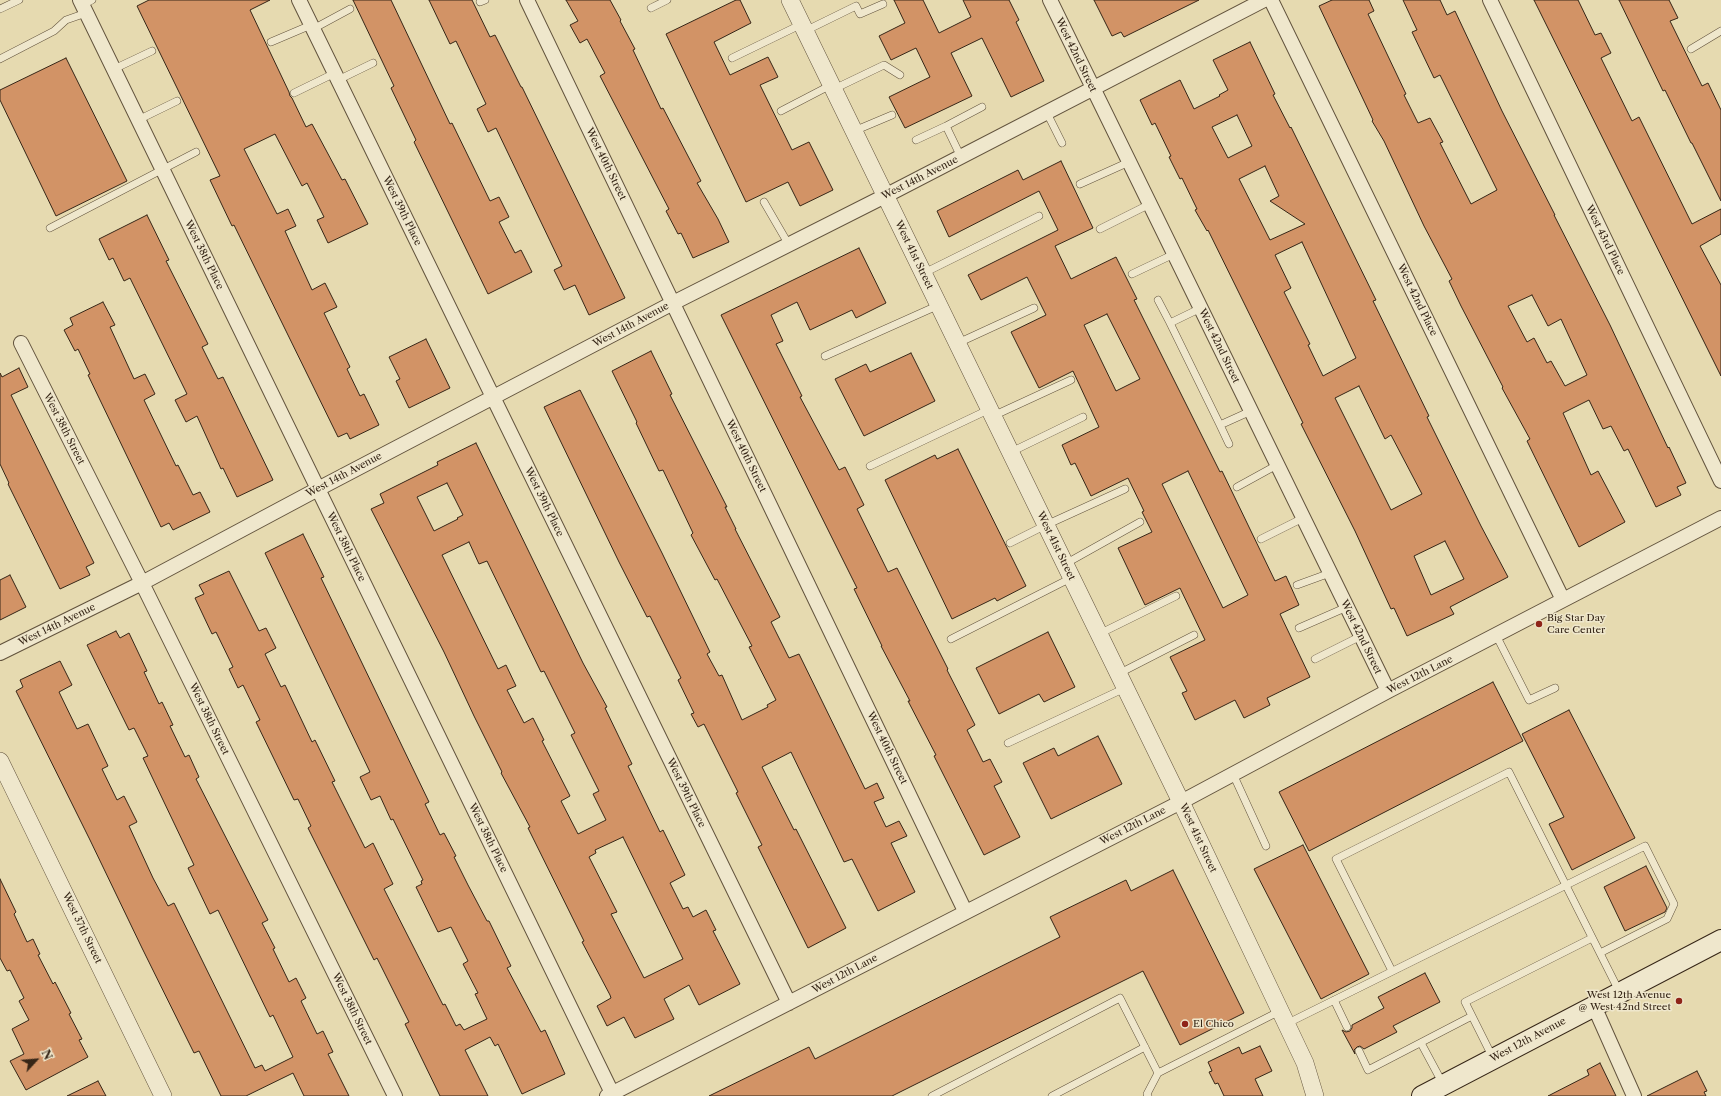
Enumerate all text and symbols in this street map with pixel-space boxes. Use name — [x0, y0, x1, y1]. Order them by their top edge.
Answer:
street label: West 42nd Street — [1053, 16, 1099, 94]
street label: West 40th Street — [583, 126, 629, 202]
street label: West 14th Avenue — [880, 154, 960, 202]
street label: West 39th Place — [380, 174, 424, 248]
street label: West 43rd Place — [1583, 203, 1627, 277]
street label: West 38th Place — [182, 218, 226, 292]
street label: West 41st Street — [892, 219, 936, 291]
street label: West 42nd Place — [1394, 262, 1440, 338]
street label: West 14th Avenue — [591, 300, 671, 350]
street label: West 42nd Street — [1196, 307, 1242, 385]
street label: West 38th Street — [41, 391, 87, 467]
street label: West 40th Street — [723, 418, 769, 494]
street label: West 14th Avenue — [304, 450, 384, 500]
street label: West 39th Place — [522, 465, 566, 539]
street label: West 38th Place — [324, 510, 368, 584]
street label: West 41st Street — [1034, 510, 1078, 582]
street label: West 42nd Street — [1338, 598, 1384, 676]
street label: West 14th Avenue — [17, 601, 97, 649]
place label: Big Star Day Care Center — [1547, 612, 1605, 636]
marker: Big Star Day Care Center — [1534, 619, 1544, 629]
street label: West 12th Lane — [1385, 653, 1455, 697]
street label: West 38th Street — [186, 681, 232, 757]
street label: West 40th Street — [864, 710, 910, 786]
street label: West 39th Place — [664, 756, 708, 830]
street label: West 38th Place — [466, 801, 510, 875]
street label: West 41st Street — [1177, 801, 1219, 875]
street label: West 12th Lane — [1098, 804, 1168, 848]
street label: West 37th Street — [60, 891, 104, 965]
street label: West 12th Lane — [810, 952, 880, 996]
street label: West 38th Street — [329, 971, 375, 1047]
place label: West 12th Avenue @ West 42nd Street — [1579, 989, 1671, 1012]
marker: West 12th Avenue @ West 42nd Street — [1674, 996, 1684, 1006]
street label: West 12th Avenue — [1488, 1015, 1568, 1065]
place label: El Chico — [1193, 1018, 1234, 1030]
marker: El Chico — [1180, 1019, 1190, 1029]
north arrow — [16, 1040, 56, 1080]
text: N — [38, 1047, 55, 1062]

